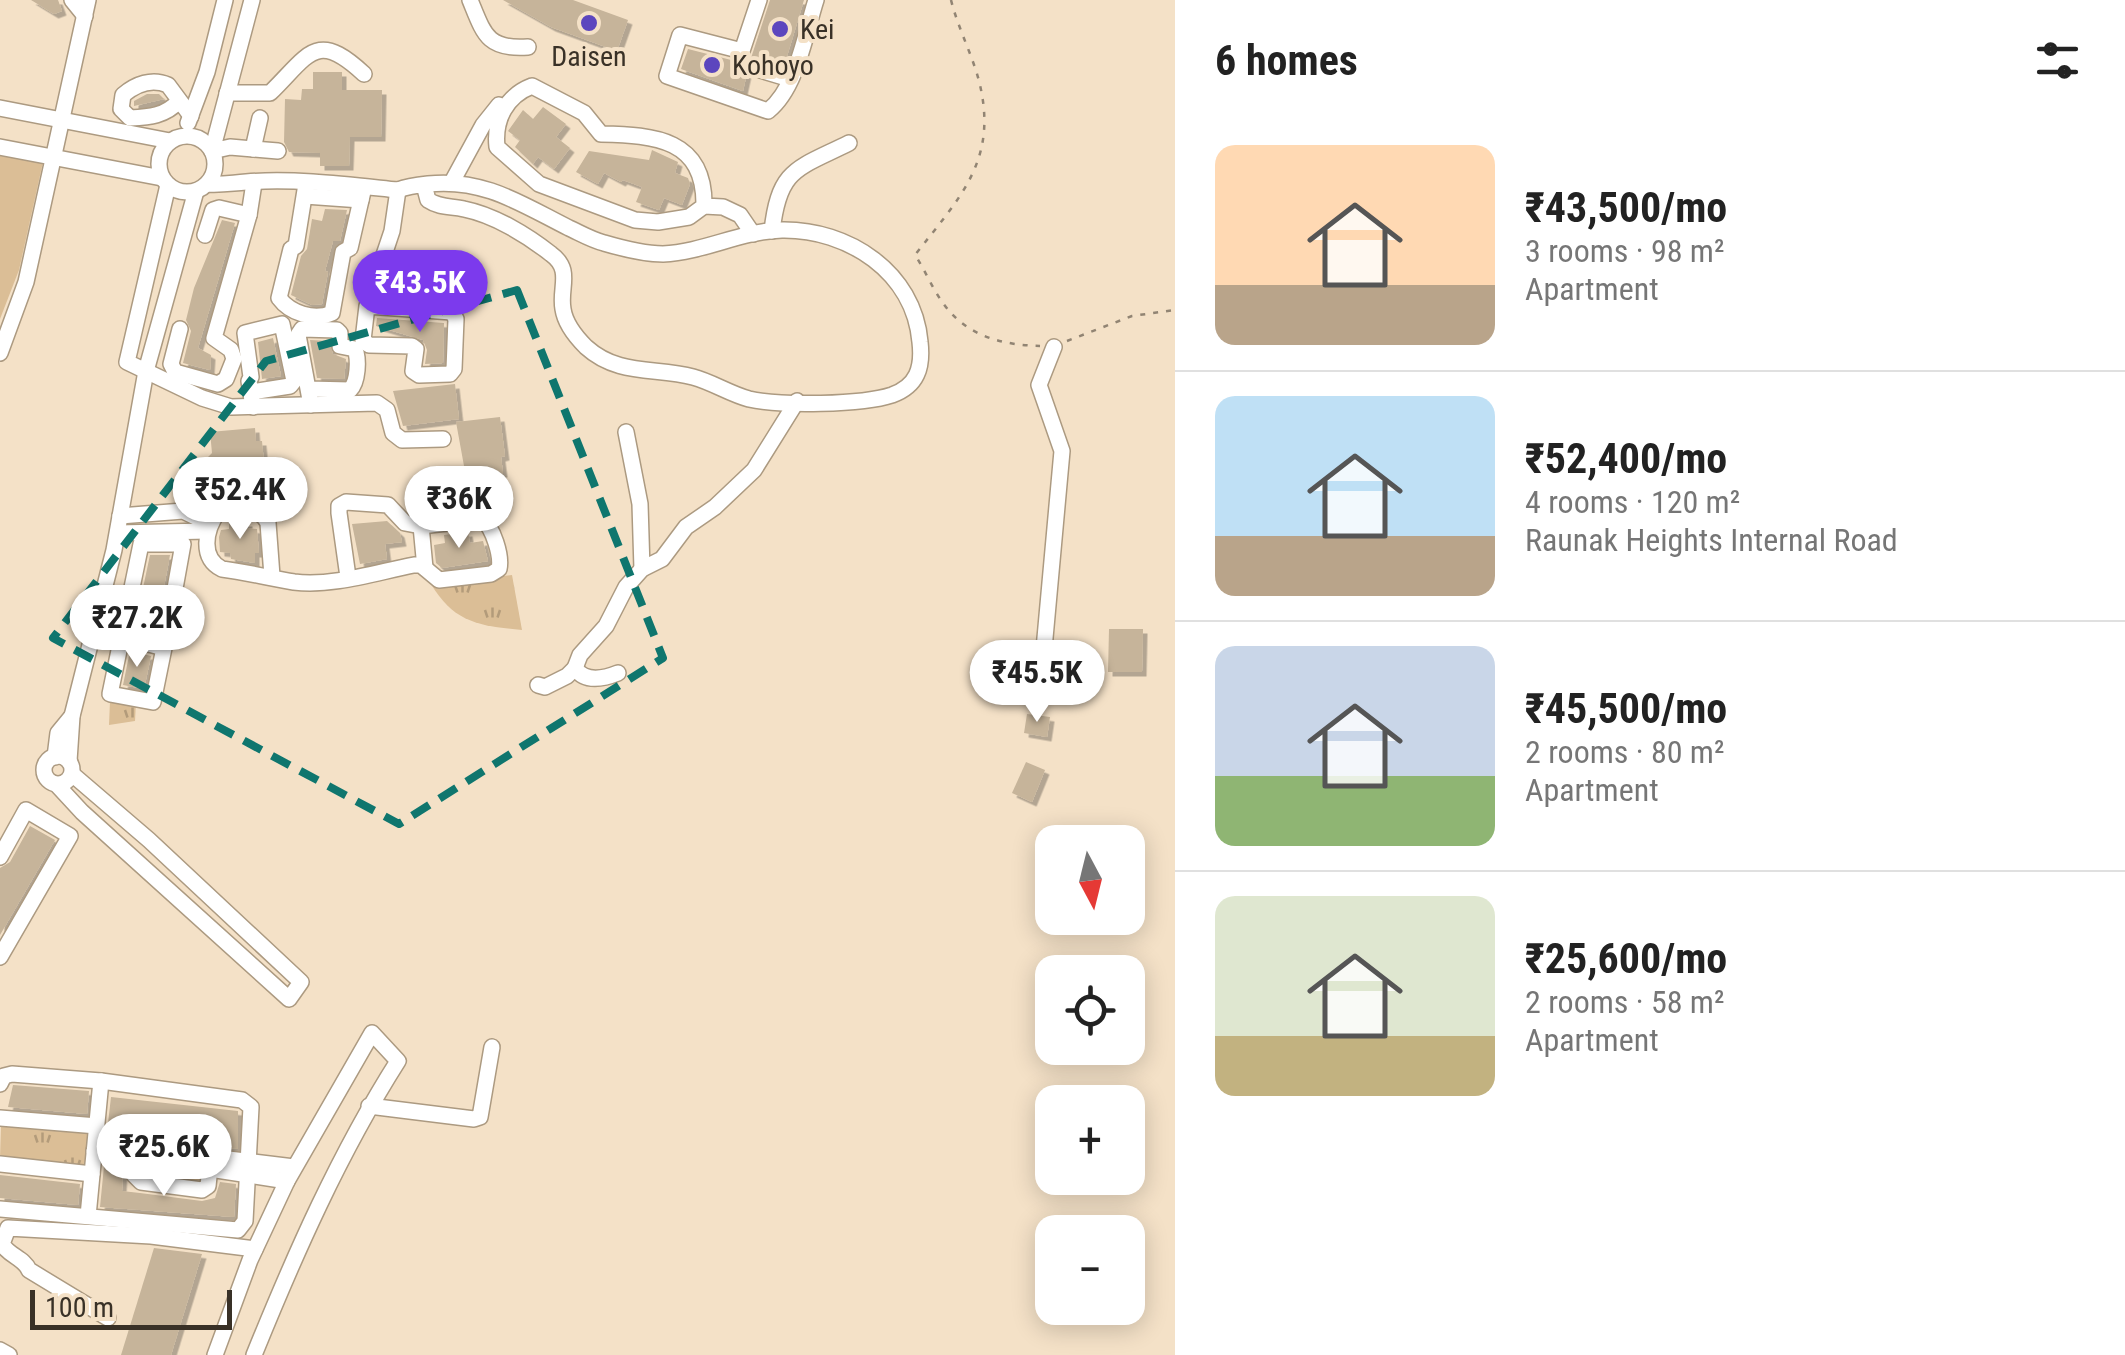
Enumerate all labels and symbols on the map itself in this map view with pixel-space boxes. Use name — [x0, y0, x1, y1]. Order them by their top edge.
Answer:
marker: Daisen — [578, 12, 600, 34]
place label: Kei — [800, 13, 834, 46]
marker: Kei — [769, 18, 791, 40]
place label: Daisen — [551, 40, 627, 73]
place label: Kohoyo — [732, 49, 814, 82]
marker: Kohoyo — [701, 54, 723, 76]
pin: ₹43.5K — [339, 250, 501, 335]
pin: ₹52.4K — [159, 457, 321, 542]
pin: ₹36K — [400, 466, 518, 551]
pin: ₹27.2K — [56, 585, 218, 670]
pin: ₹45.5K — [956, 640, 1118, 725]
north arrow — [1035, 825, 1145, 935]
pin: ₹25.6K — [83, 1114, 245, 1199]
scale bar — [30, 1285, 232, 1330]

